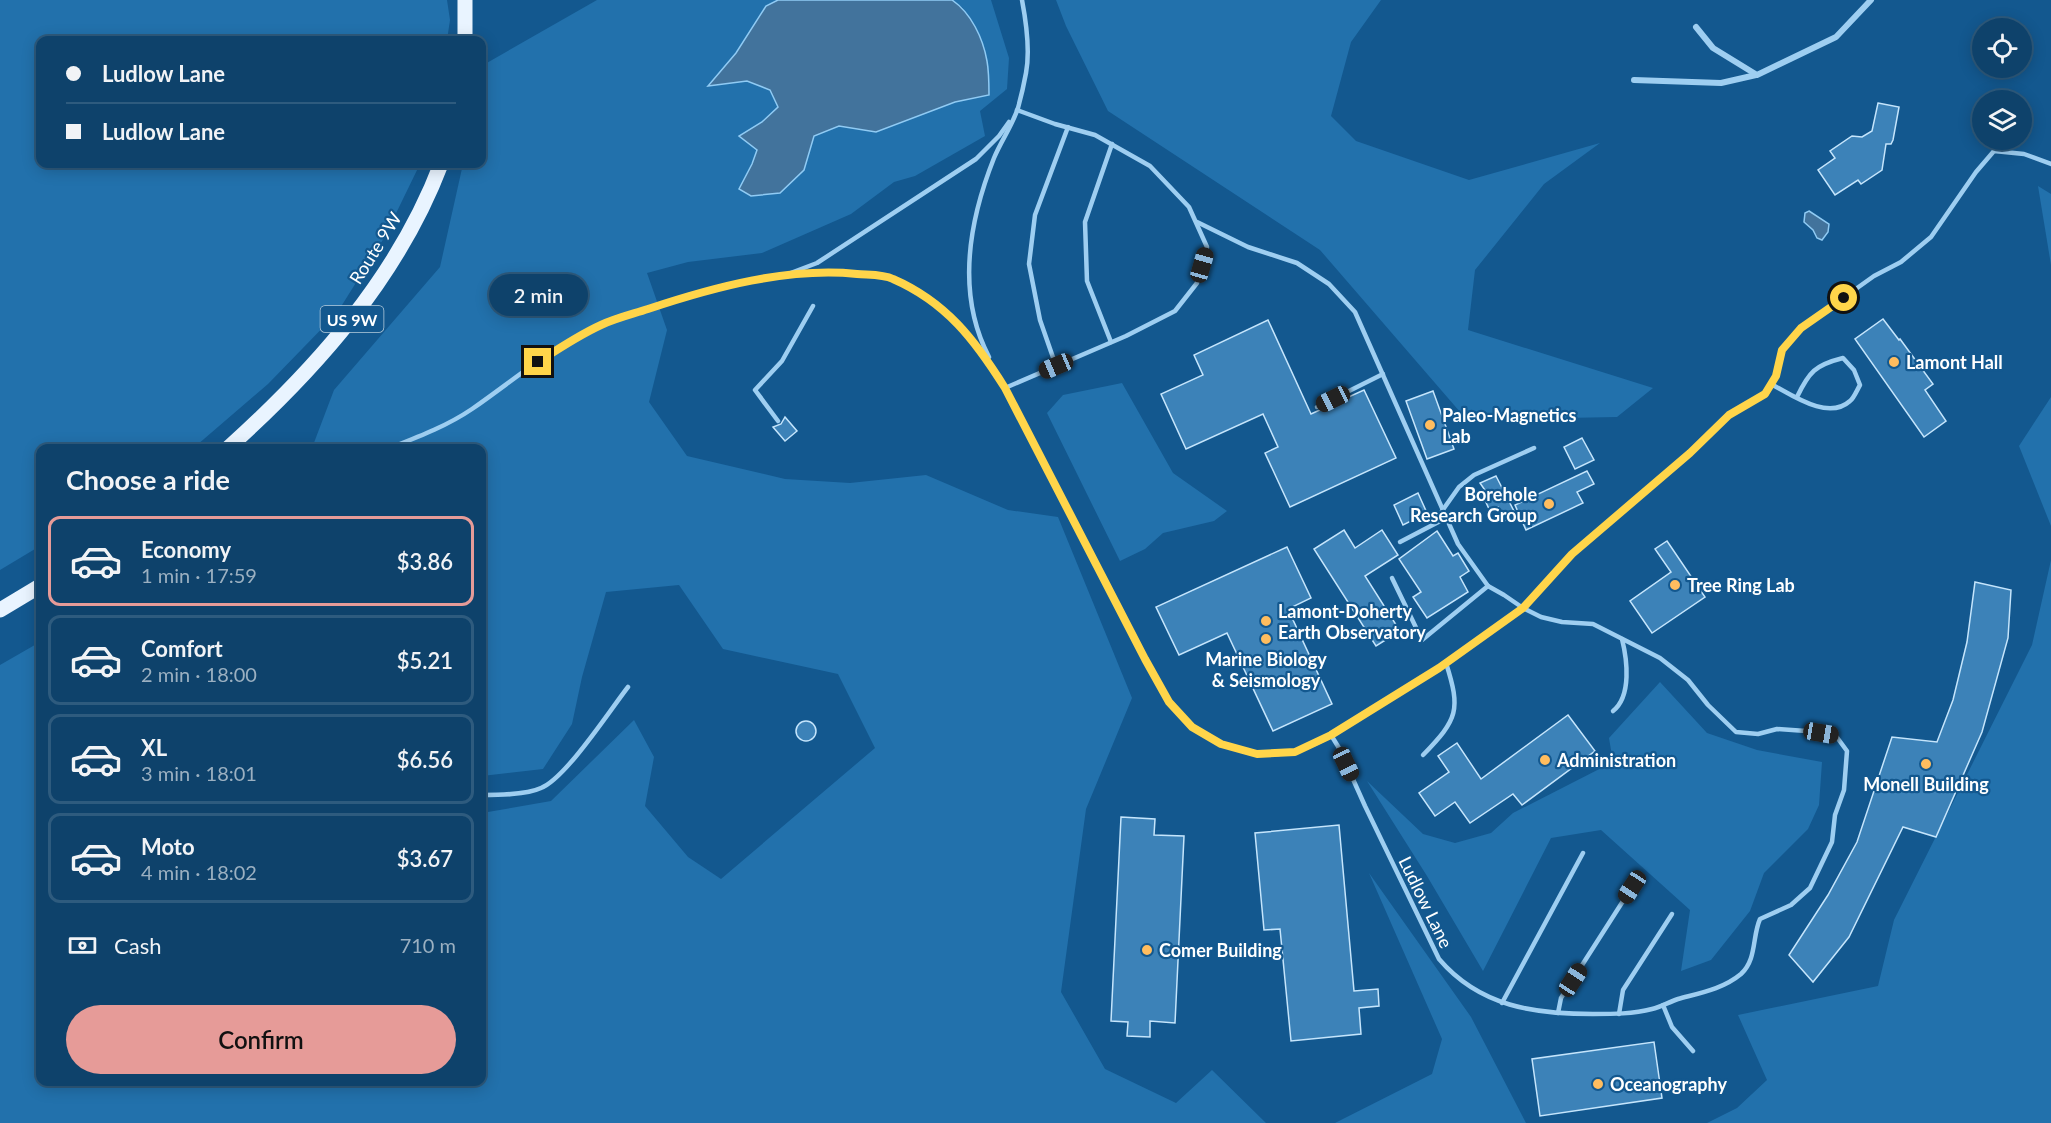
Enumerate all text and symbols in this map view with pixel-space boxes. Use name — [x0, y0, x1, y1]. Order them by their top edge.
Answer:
map controls — [1972, 18, 2032, 150]
button: locate — [1972, 18, 2032, 78]
text: Ludlow Lane — [102, 60, 225, 87]
button: layers — [1972, 90, 2032, 150]
text: Ludlow Lane — [102, 118, 225, 145]
street label: Route 9W — [344, 208, 406, 288]
car — [1188, 245, 1216, 285]
callout: 2 min — [488, 275, 588, 317]
text: 2 min — [514, 283, 563, 307]
route start — [1830, 284, 1857, 311]
road number: US 9W — [320, 306, 384, 332]
route end — [524, 348, 551, 375]
car — [1036, 351, 1076, 381]
place label: Lamont Hall — [1906, 351, 2003, 373]
marker: Lamont Hall — [1887, 355, 1901, 369]
car — [1313, 383, 1353, 415]
place label: Paleo-Magnetics Lab — [1442, 404, 1576, 447]
marker: Paleo-Magnetics Lab — [1423, 418, 1437, 432]
text: Choose a ride — [66, 463, 230, 496]
place label: Borehole Research Group — [1410, 483, 1537, 526]
marker: Borehole Research Group — [1542, 497, 1556, 511]
icon: car — [69, 534, 123, 588]
text: Economy — [141, 536, 231, 563]
text: $3.86 — [397, 548, 453, 575]
text: 1 min · 17:59 — [141, 563, 257, 587]
place label: Tree Ring Lab — [1687, 574, 1795, 596]
marker: Tree Ring Lab — [1668, 578, 1682, 592]
place label: Lamont-Doherty Earth Observatory — [1278, 600, 1426, 643]
marker: Lamont-Doherty Earth Observatory — [1259, 614, 1273, 628]
marker: Marine Biology & Seismology — [1259, 632, 1273, 646]
icon: car — [69, 633, 123, 687]
text: Comfort — [141, 635, 223, 662]
text: $5.21 — [397, 647, 453, 674]
place label: Marine Biology & Seismology — [1205, 648, 1327, 691]
text: 2 min · 18:00 — [141, 662, 257, 686]
car — [1802, 721, 1840, 745]
icon: car — [69, 732, 123, 786]
text: XL — [141, 734, 167, 761]
car — [1330, 744, 1362, 784]
text: $6.56 — [397, 746, 453, 773]
place label: Administration — [1556, 749, 1676, 771]
marker: Administration — [1538, 753, 1552, 767]
marker: Monell Building — [1919, 757, 1933, 771]
text: 3 min · 18:01 — [141, 761, 257, 785]
place label: Monell Building — [1863, 773, 1989, 795]
icon: car — [69, 831, 123, 885]
text: Moto — [141, 833, 195, 860]
text: $3.67 — [397, 845, 453, 872]
street label: Ludlow Lane — [1394, 853, 1458, 951]
text: 4 min · 18:02 — [141, 860, 257, 884]
car — [1615, 867, 1649, 907]
icon: cash — [66, 929, 99, 962]
text: Cash — [114, 932, 161, 959]
text: 710 m — [400, 933, 456, 957]
place label: Comer Building — [1159, 939, 1282, 961]
marker: Comer Building — [1140, 943, 1154, 957]
car — [1556, 960, 1590, 1000]
button: Confirm — [66, 1005, 456, 1074]
place label: Oceanography — [1610, 1073, 1727, 1095]
marker: Oceanography — [1591, 1077, 1605, 1091]

